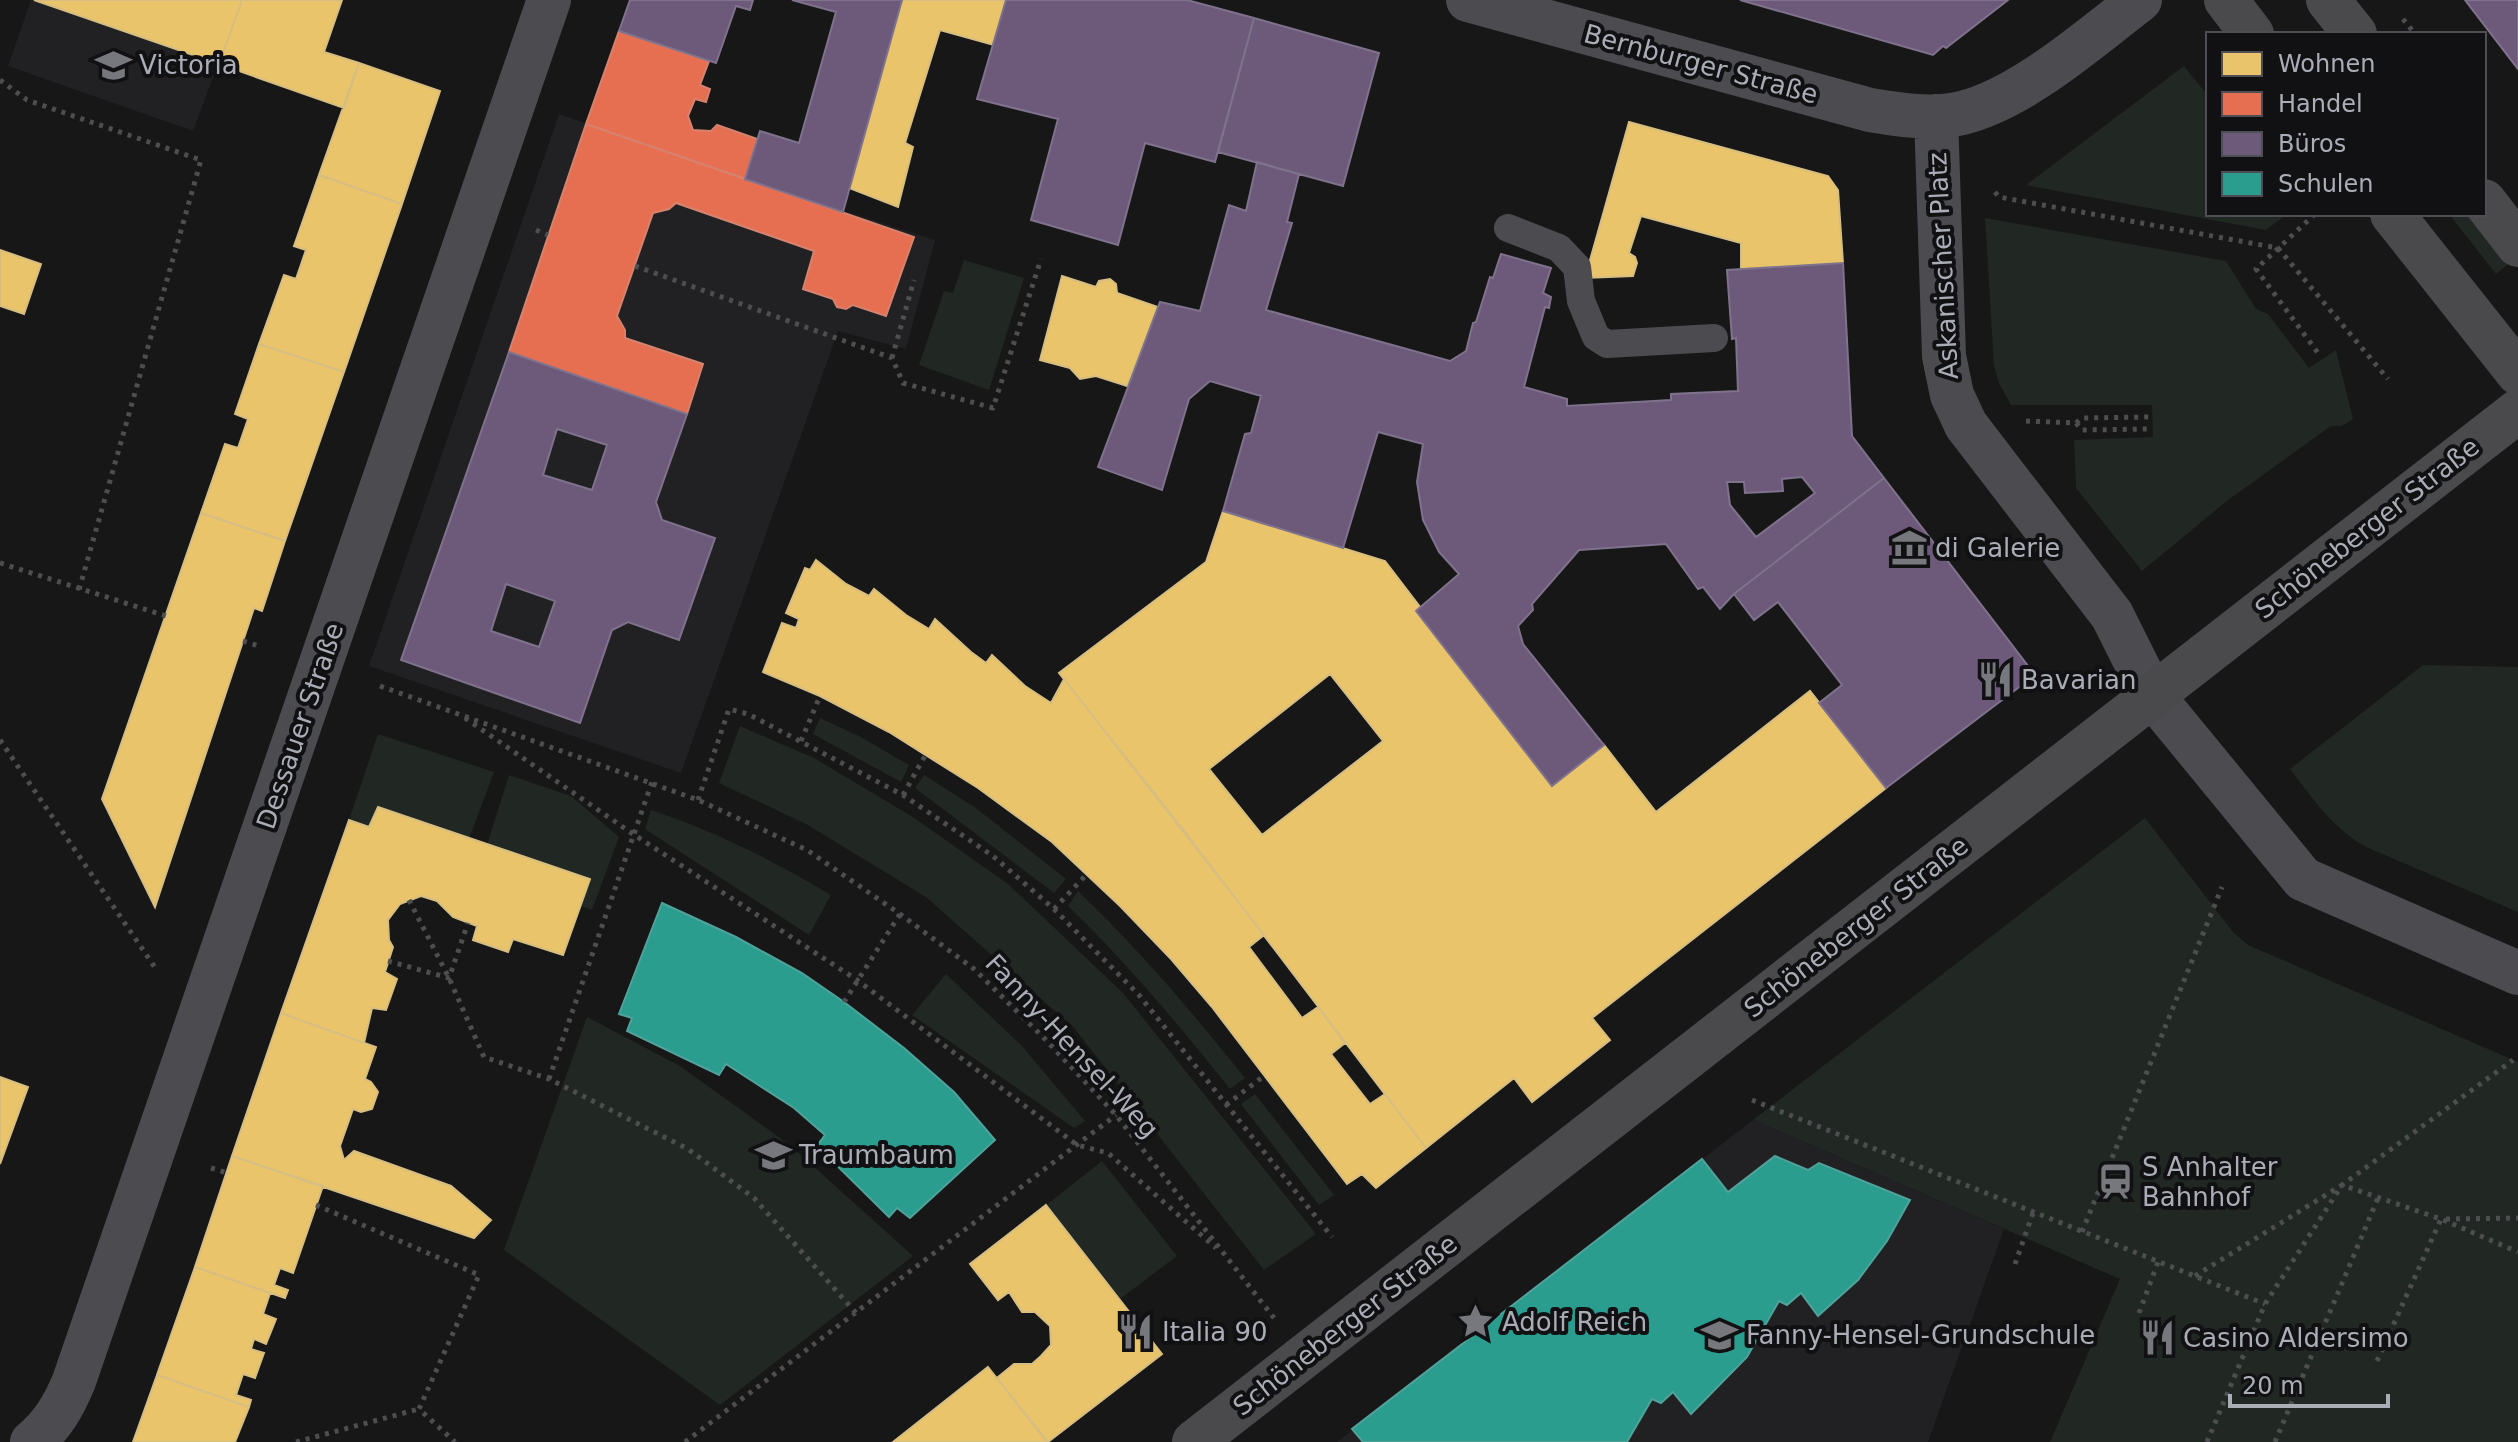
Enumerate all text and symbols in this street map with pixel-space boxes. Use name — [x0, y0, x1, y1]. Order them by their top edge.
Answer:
street label: Bernburger Straße — [1581, 18, 1821, 110]
legend — [2206, 32, 2486, 216]
school or university icon: Victoria — [94, 46, 132, 84]
place label: Victoria — [139, 50, 238, 80]
text: Wohnen — [2278, 50, 2375, 78]
text: Handel — [2278, 90, 2363, 118]
text: Büros — [2278, 130, 2346, 158]
street label: Askanischer Platz — [1922, 152, 1964, 380]
text: Schulen — [2278, 170, 2374, 198]
street label: Schöneberger Straße — [2249, 431, 2485, 625]
museum icon: di Galerie — [1890, 529, 1928, 567]
place label: di Galerie — [1935, 533, 2060, 563]
street label: Dessauer Straße — [251, 619, 349, 833]
restaurant icon: Bavarian — [1976, 661, 2014, 699]
place label: Bavarian — [2021, 665, 2136, 695]
street label: Schöneberger Straße — [1738, 830, 1974, 1024]
street label: Fanny-Hensel-Weg — [979, 948, 1165, 1144]
school or university icon: Traumbaum — [754, 1136, 792, 1174]
place label: Traumbaum — [798, 1140, 954, 1170]
place label: S Anhalter Bahnhof — [2142, 1152, 2278, 1212]
station icon: S Anhalter Bahnhof — [2097, 1163, 2135, 1201]
street label: Schöneberger Straße — [1227, 1228, 1463, 1422]
place icon: Adolf Reich — [1457, 1303, 1495, 1341]
place label: Adolf Reich — [1502, 1307, 1647, 1337]
restaurant icon: Italia 90 — [1117, 1313, 1155, 1351]
school or university icon: Fanny-Hensel-Grundschule — [1701, 1316, 1739, 1354]
place label: Italia 90 — [1162, 1317, 1268, 1347]
restaurant icon: Casino Aldersimo — [2138, 1319, 2176, 1357]
place label: Fanny-Hensel-Grundschule — [1746, 1320, 2095, 1350]
place label: Casino Aldersimo — [2183, 1323, 2409, 1353]
scale bar — [2230, 1358, 2388, 1408]
text: 20 m — [2242, 1372, 2304, 1400]

